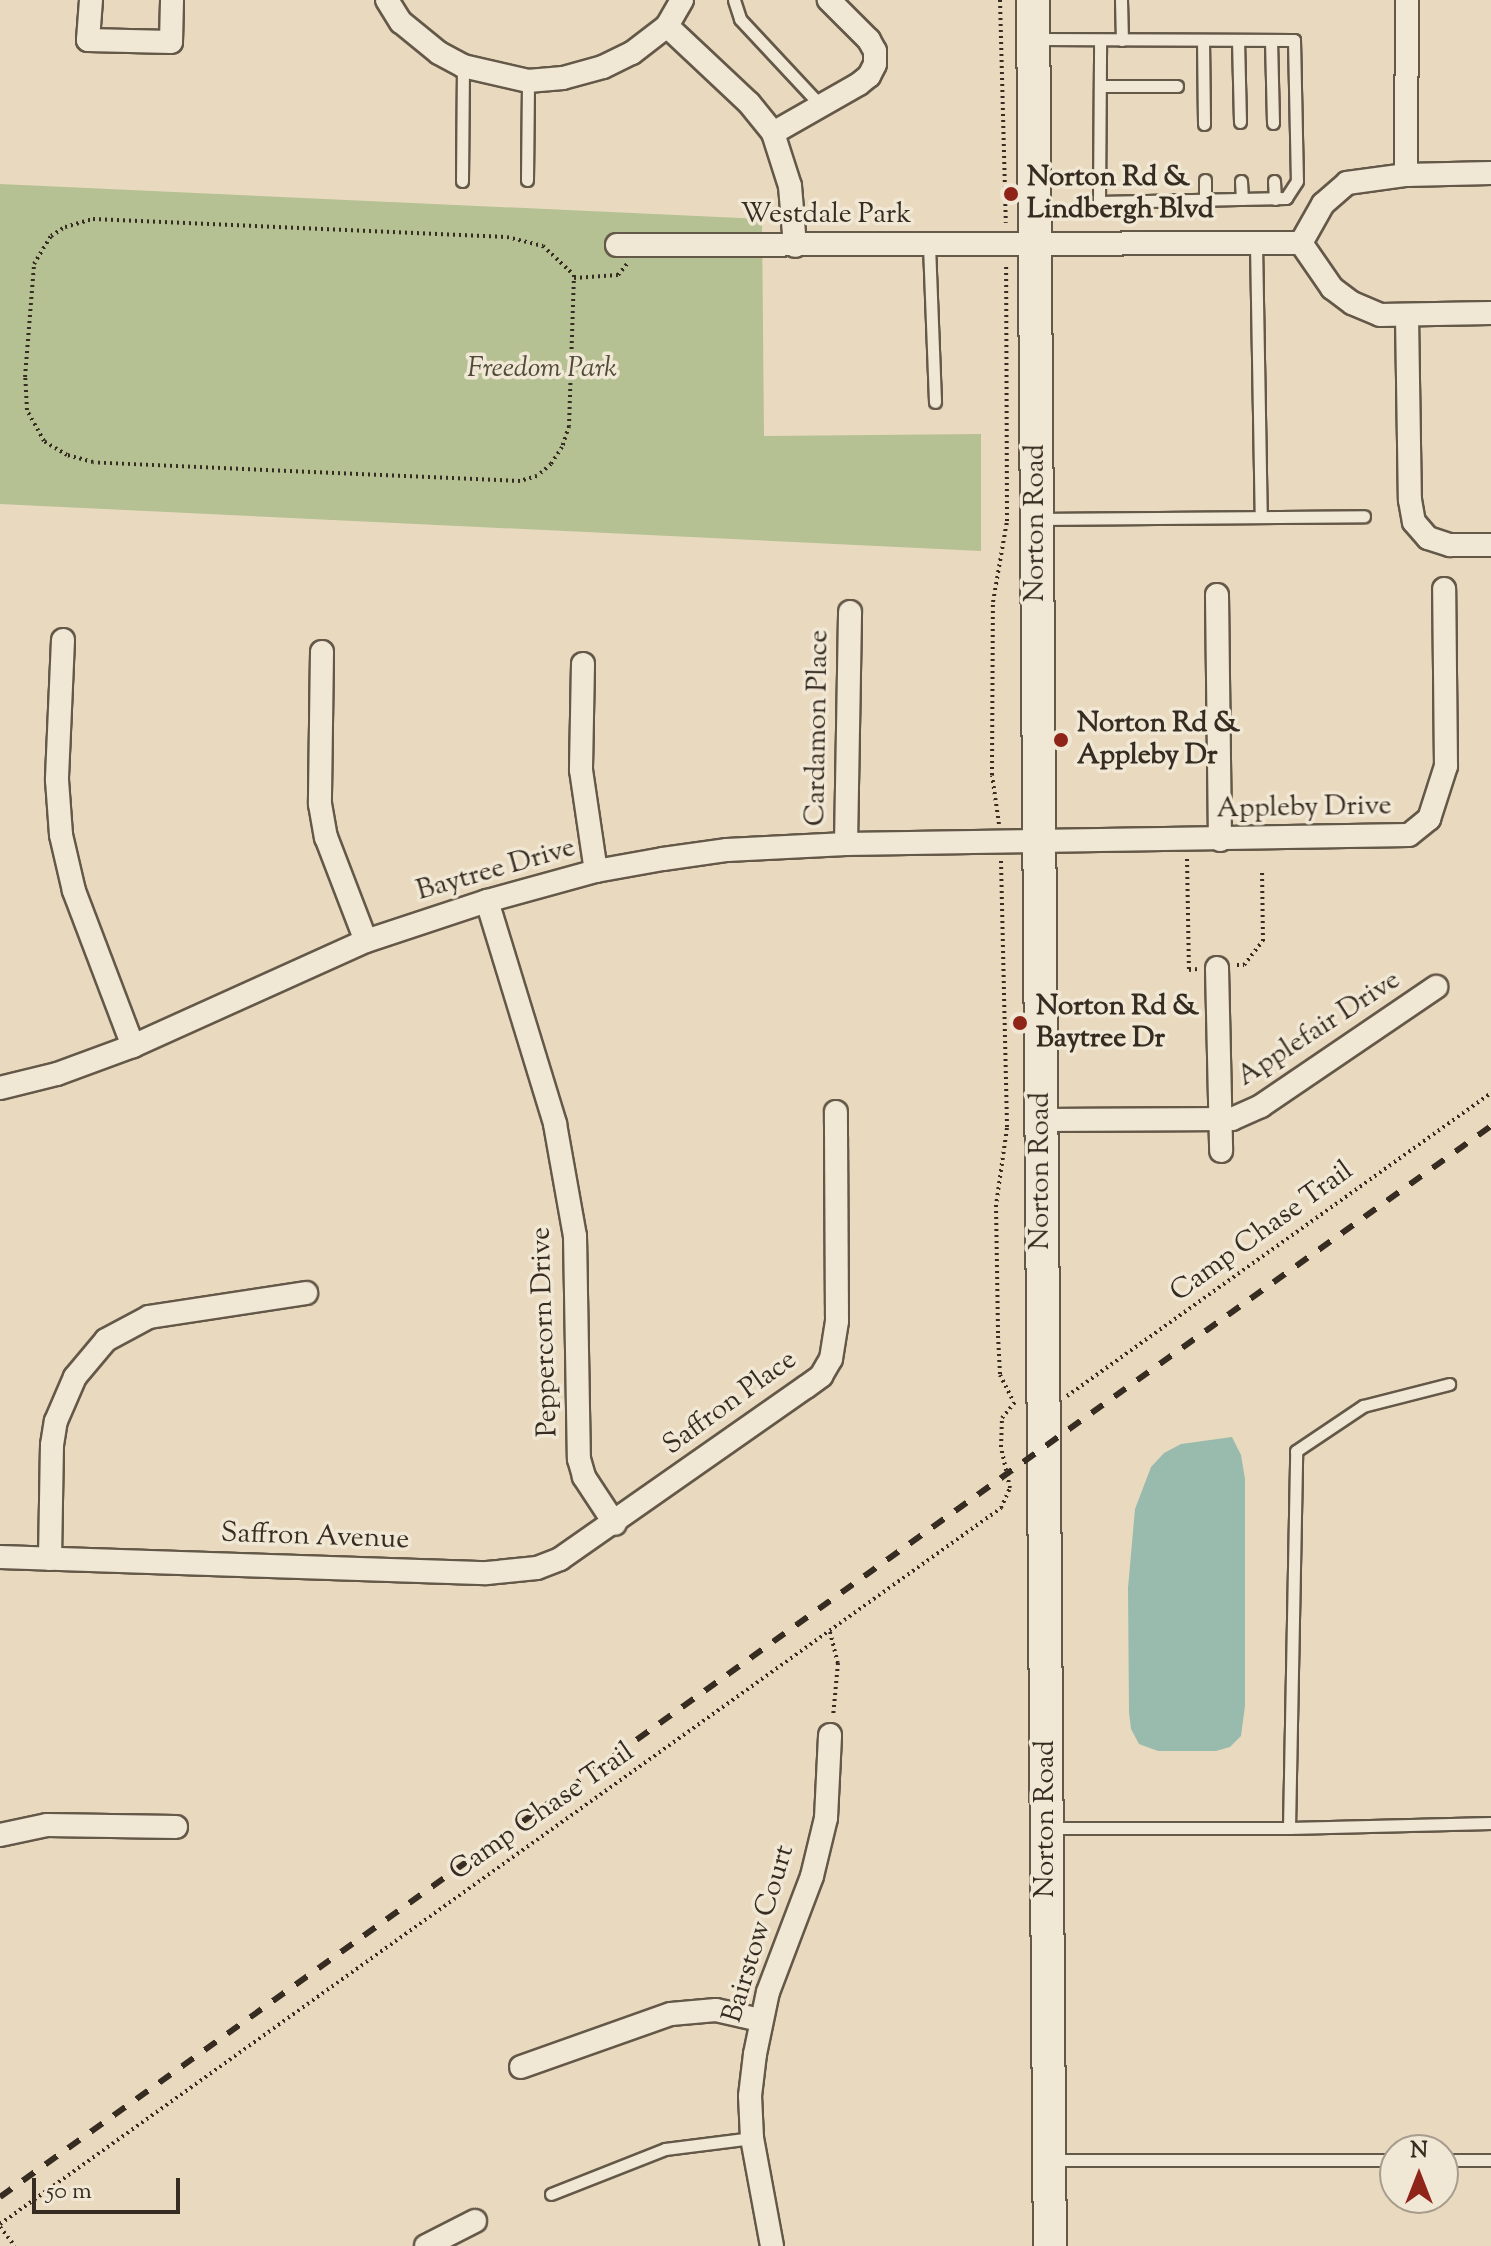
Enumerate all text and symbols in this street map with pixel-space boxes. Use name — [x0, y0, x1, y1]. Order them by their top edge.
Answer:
place label: Norton Rd & Lindbergh Blvd — [1027, 161, 1214, 227]
marker: Norton Rd & Lindbergh Blvd — [1002, 185, 1020, 203]
street label: Westdale Park — [741, 198, 911, 232]
park label: Freedom Park — [467, 352, 617, 386]
street label: Norton Road — [1019, 444, 1053, 602]
street label: Cardamon Place — [799, 629, 837, 827]
place label: Norton Rd & Appleby Dr — [1077, 707, 1240, 773]
marker: Norton Rd & Appleby Dr — [1052, 731, 1070, 749]
street label: Appleby Drive — [1216, 790, 1392, 826]
street label: Baytree Drive — [413, 831, 579, 909]
street label: Applefair Drive — [1231, 964, 1407, 1094]
place label: Norton Rd & Baytree Dr — [1036, 990, 1199, 1056]
marker: Norton Rd & Baytree Dr — [1011, 1014, 1029, 1032]
street label: Norton Road — [1024, 1092, 1058, 1250]
street label: Camp Chase Trail — [1164, 1154, 1360, 1310]
street label: Peppercorn Drive — [525, 1226, 565, 1438]
street label: Saffron Place — [657, 1343, 803, 1463]
street label: Saffron Avenue — [220, 1517, 410, 1557]
street label: Camp Chase Trail — [443, 1736, 641, 1888]
street label: Norton Road — [1029, 1740, 1063, 1898]
street label: Bairstow Court — [716, 1841, 802, 2027]
north arrow — [1379, 2134, 1459, 2214]
text: N — [1410, 2136, 1428, 2168]
scale bar — [36, 2162, 184, 2212]
text: 50 m — [46, 2175, 92, 2209]

